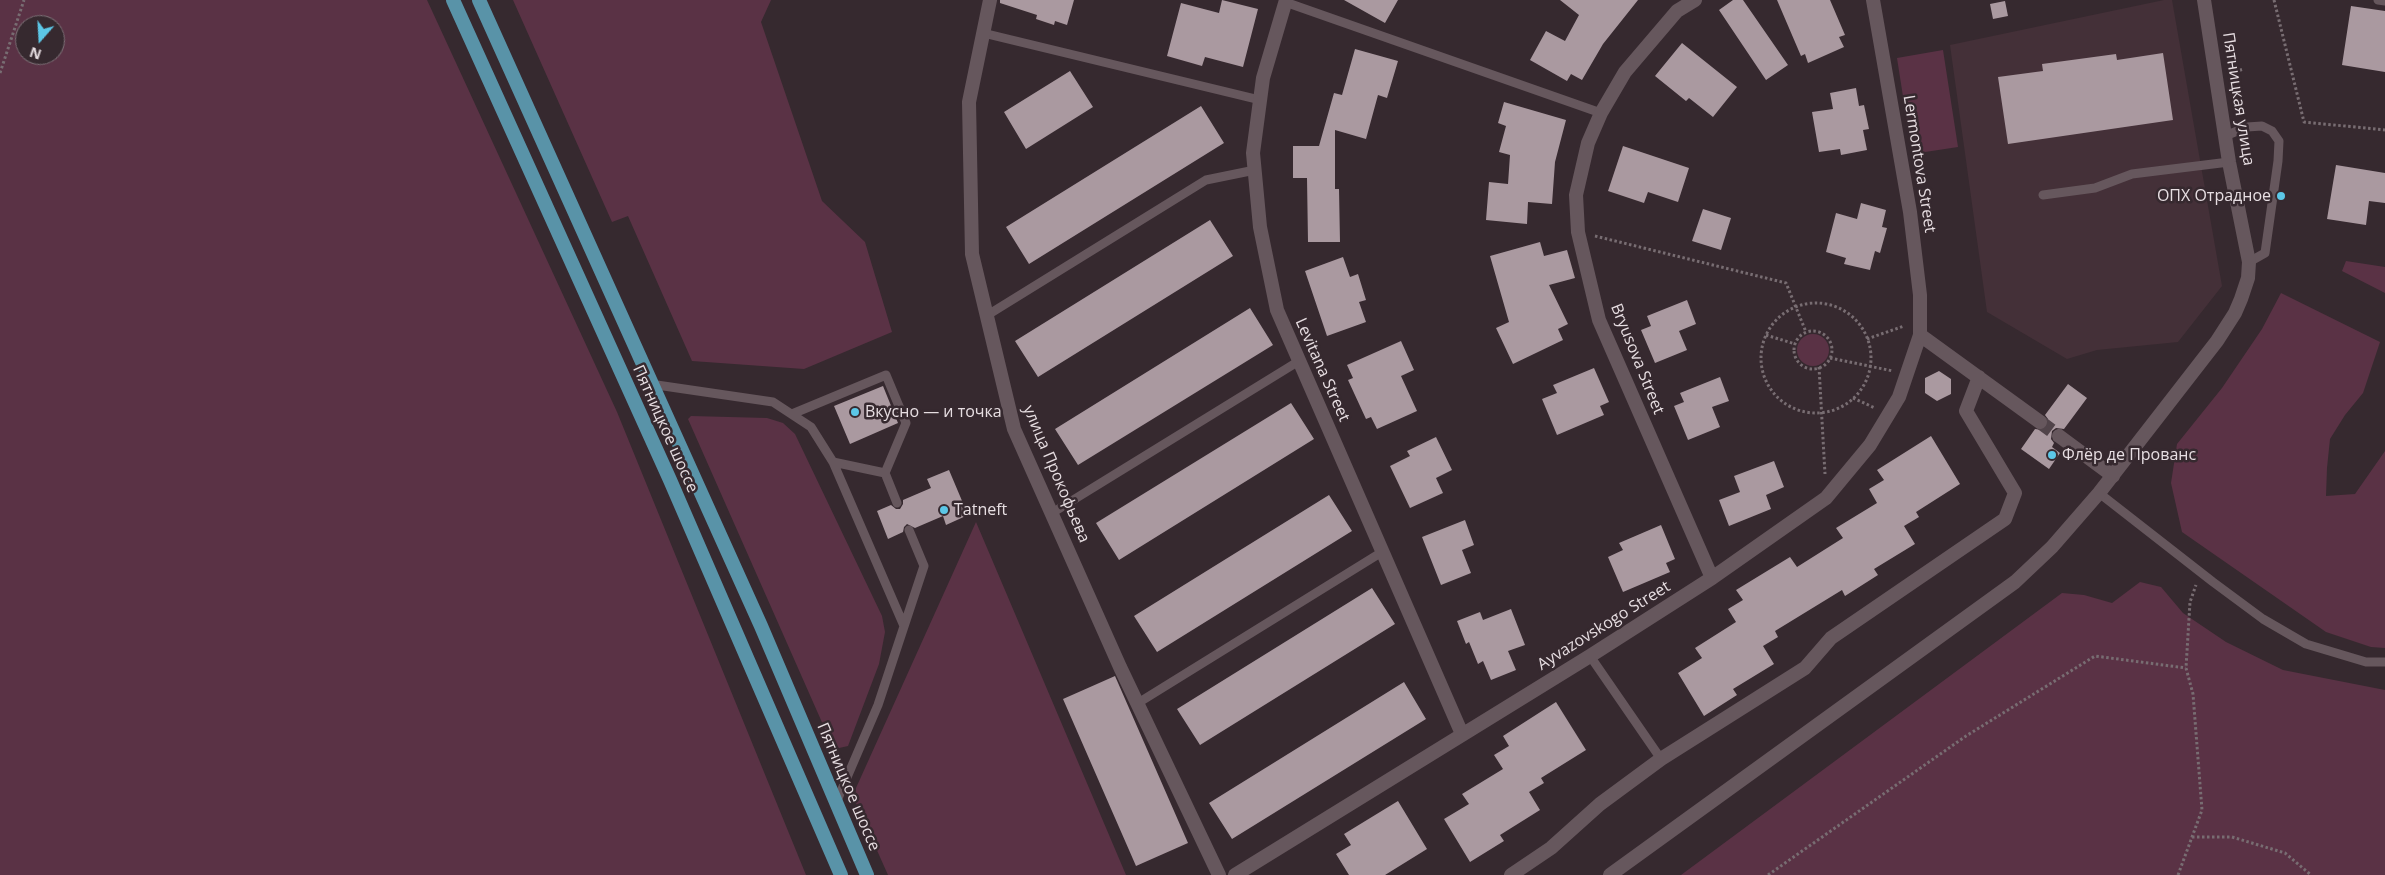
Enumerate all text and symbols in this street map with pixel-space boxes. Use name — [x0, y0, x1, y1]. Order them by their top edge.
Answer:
north arrow — [15, 15, 65, 65]
street label: Пятницкая улица — [2218, 31, 2258, 167]
text: N — [27, 43, 44, 65]
street label: Lermontova Street — [1899, 94, 1939, 234]
place label: ОПХ Отрадное — [2157, 186, 2271, 206]
marker: ОПХ Отрадное — [2275, 190, 2287, 202]
street label: Bryusova Street — [1606, 301, 1668, 417]
street label: Levitana Street — [1291, 315, 1353, 425]
street label: Пятницкое шоссе — [628, 362, 702, 496]
place label: Вкусно — и точка — [865, 402, 1002, 422]
street label: улица Прокофьева — [1018, 402, 1094, 546]
marker: Вкусно — и точка — [849, 406, 861, 418]
place label: Флёр де Прованс — [2062, 445, 2196, 465]
marker: Флёр де Прованс — [2046, 449, 2058, 461]
place label: Tatneft — [954, 500, 1007, 520]
marker: Tatneft — [938, 504, 950, 516]
street label: Ayvazovskogo Street — [1534, 577, 1674, 675]
street label: Пятницкое шоссе — [812, 720, 884, 854]

